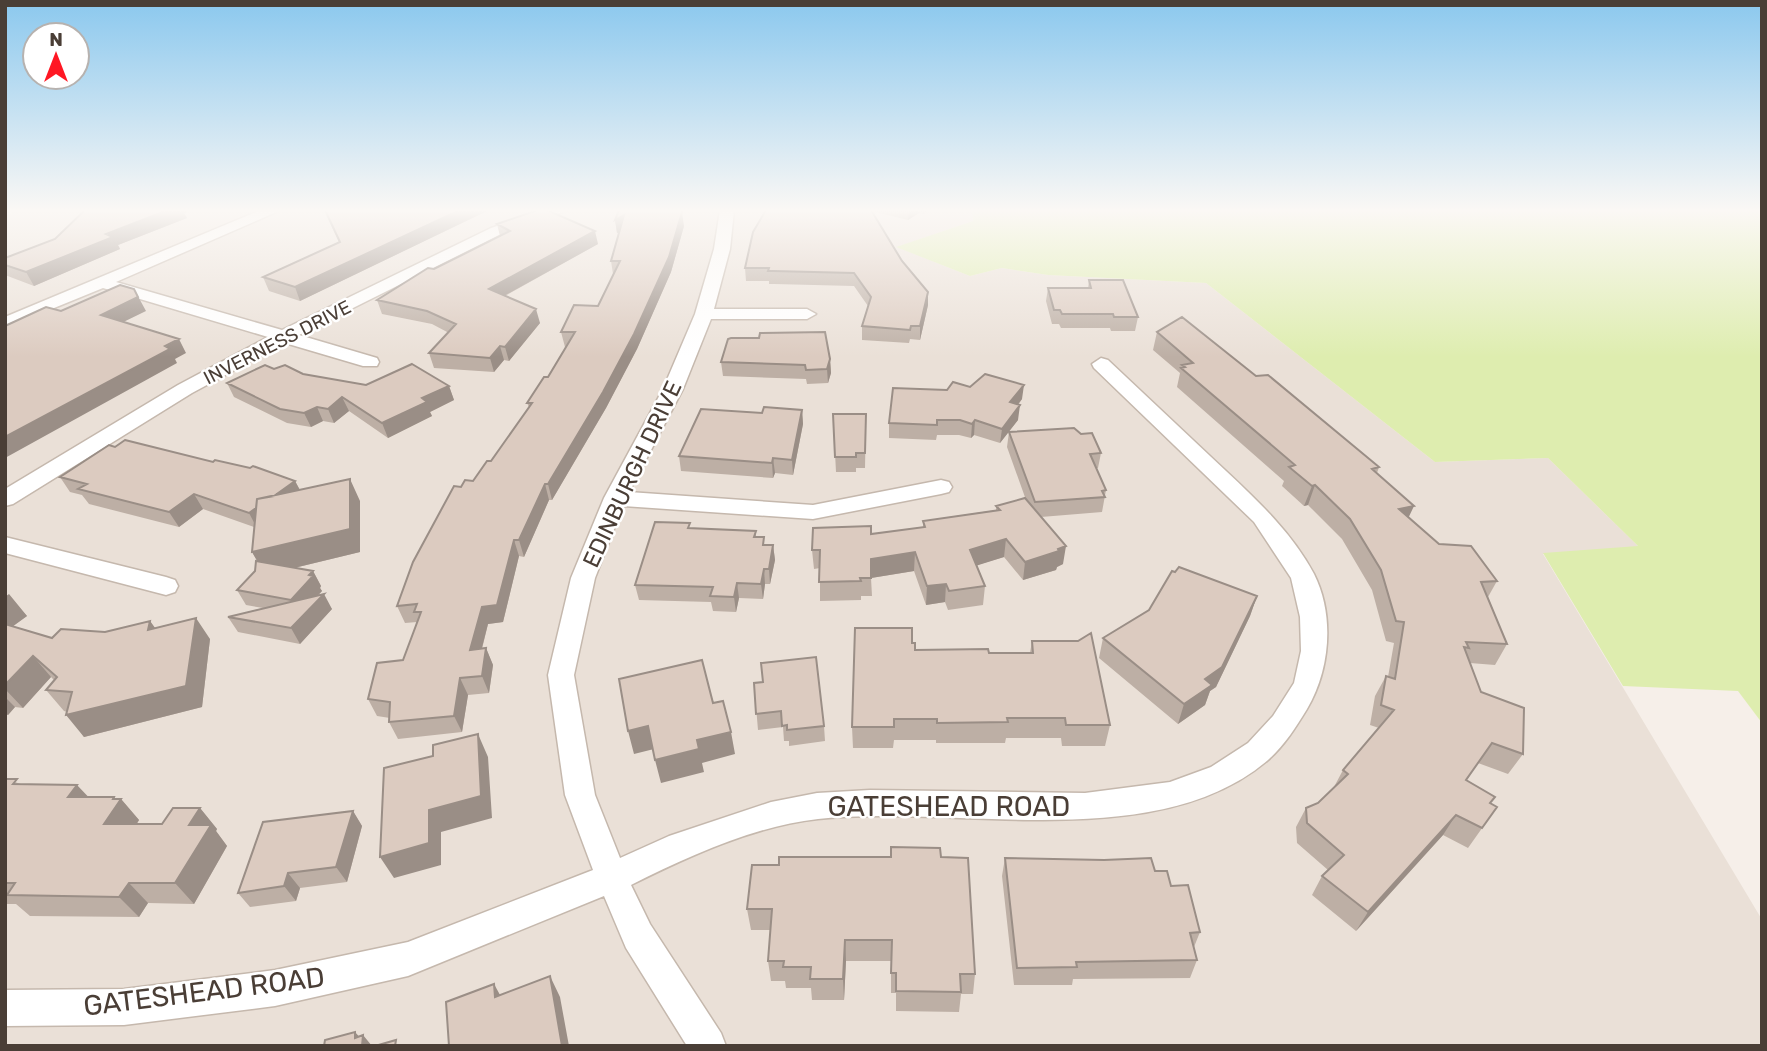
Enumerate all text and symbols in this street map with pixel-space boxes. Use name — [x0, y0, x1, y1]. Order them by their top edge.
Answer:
north arrow — [21, 21, 91, 91]
text: N — [49, 28, 63, 51]
street label: INVERNESS DRIVE — [200, 295, 355, 390]
street label: EDINBURGH DRIVE — [577, 376, 687, 572]
street label: GATESHEAD ROAD — [828, 790, 1070, 823]
street label: GATESHEAD ROAD — [82, 960, 327, 1023]

